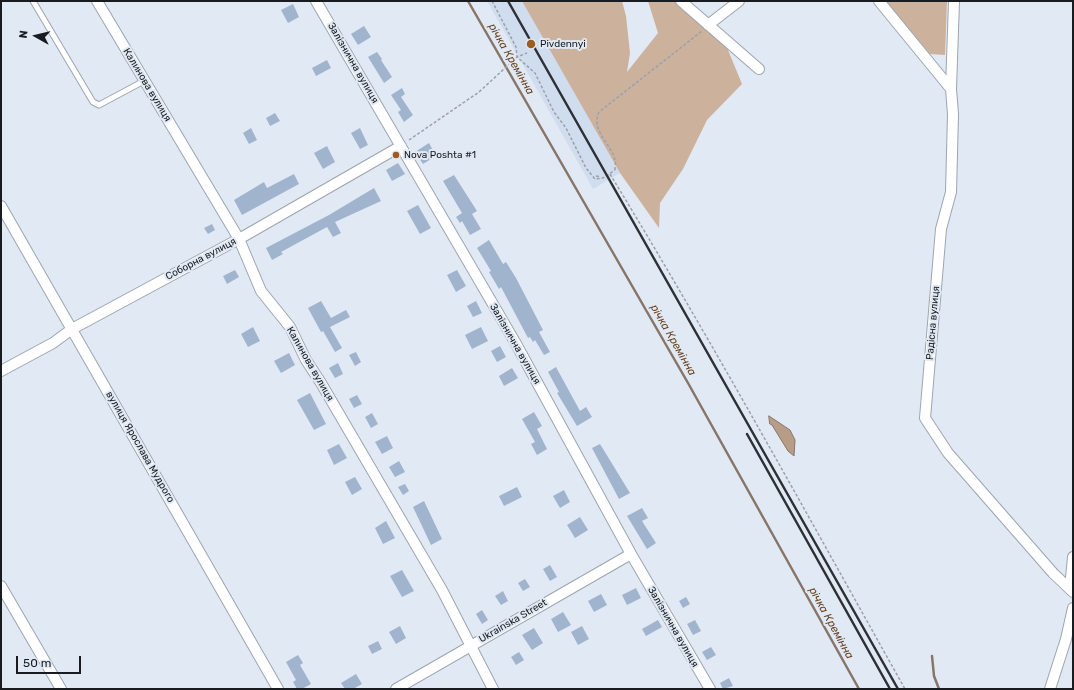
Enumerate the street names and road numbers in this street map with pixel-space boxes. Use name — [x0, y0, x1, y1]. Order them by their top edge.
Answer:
street label: Залізнична вулиця — [325, 21, 381, 105]
street label: Калинова вулиця — [120, 46, 174, 124]
street label: Соборна вулиця — [164, 235, 238, 283]
street label: Радісна вулиця — [924, 285, 942, 361]
street label: Залізнична вулиця — [487, 302, 543, 386]
street label: Калинова вулиця — [284, 325, 336, 403]
street label: вулиця Ярослава Мудрого — [103, 389, 177, 505]
street label: Залізнична вулиця — [645, 585, 701, 669]
street label: Ukrainska Street — [477, 597, 549, 645]

